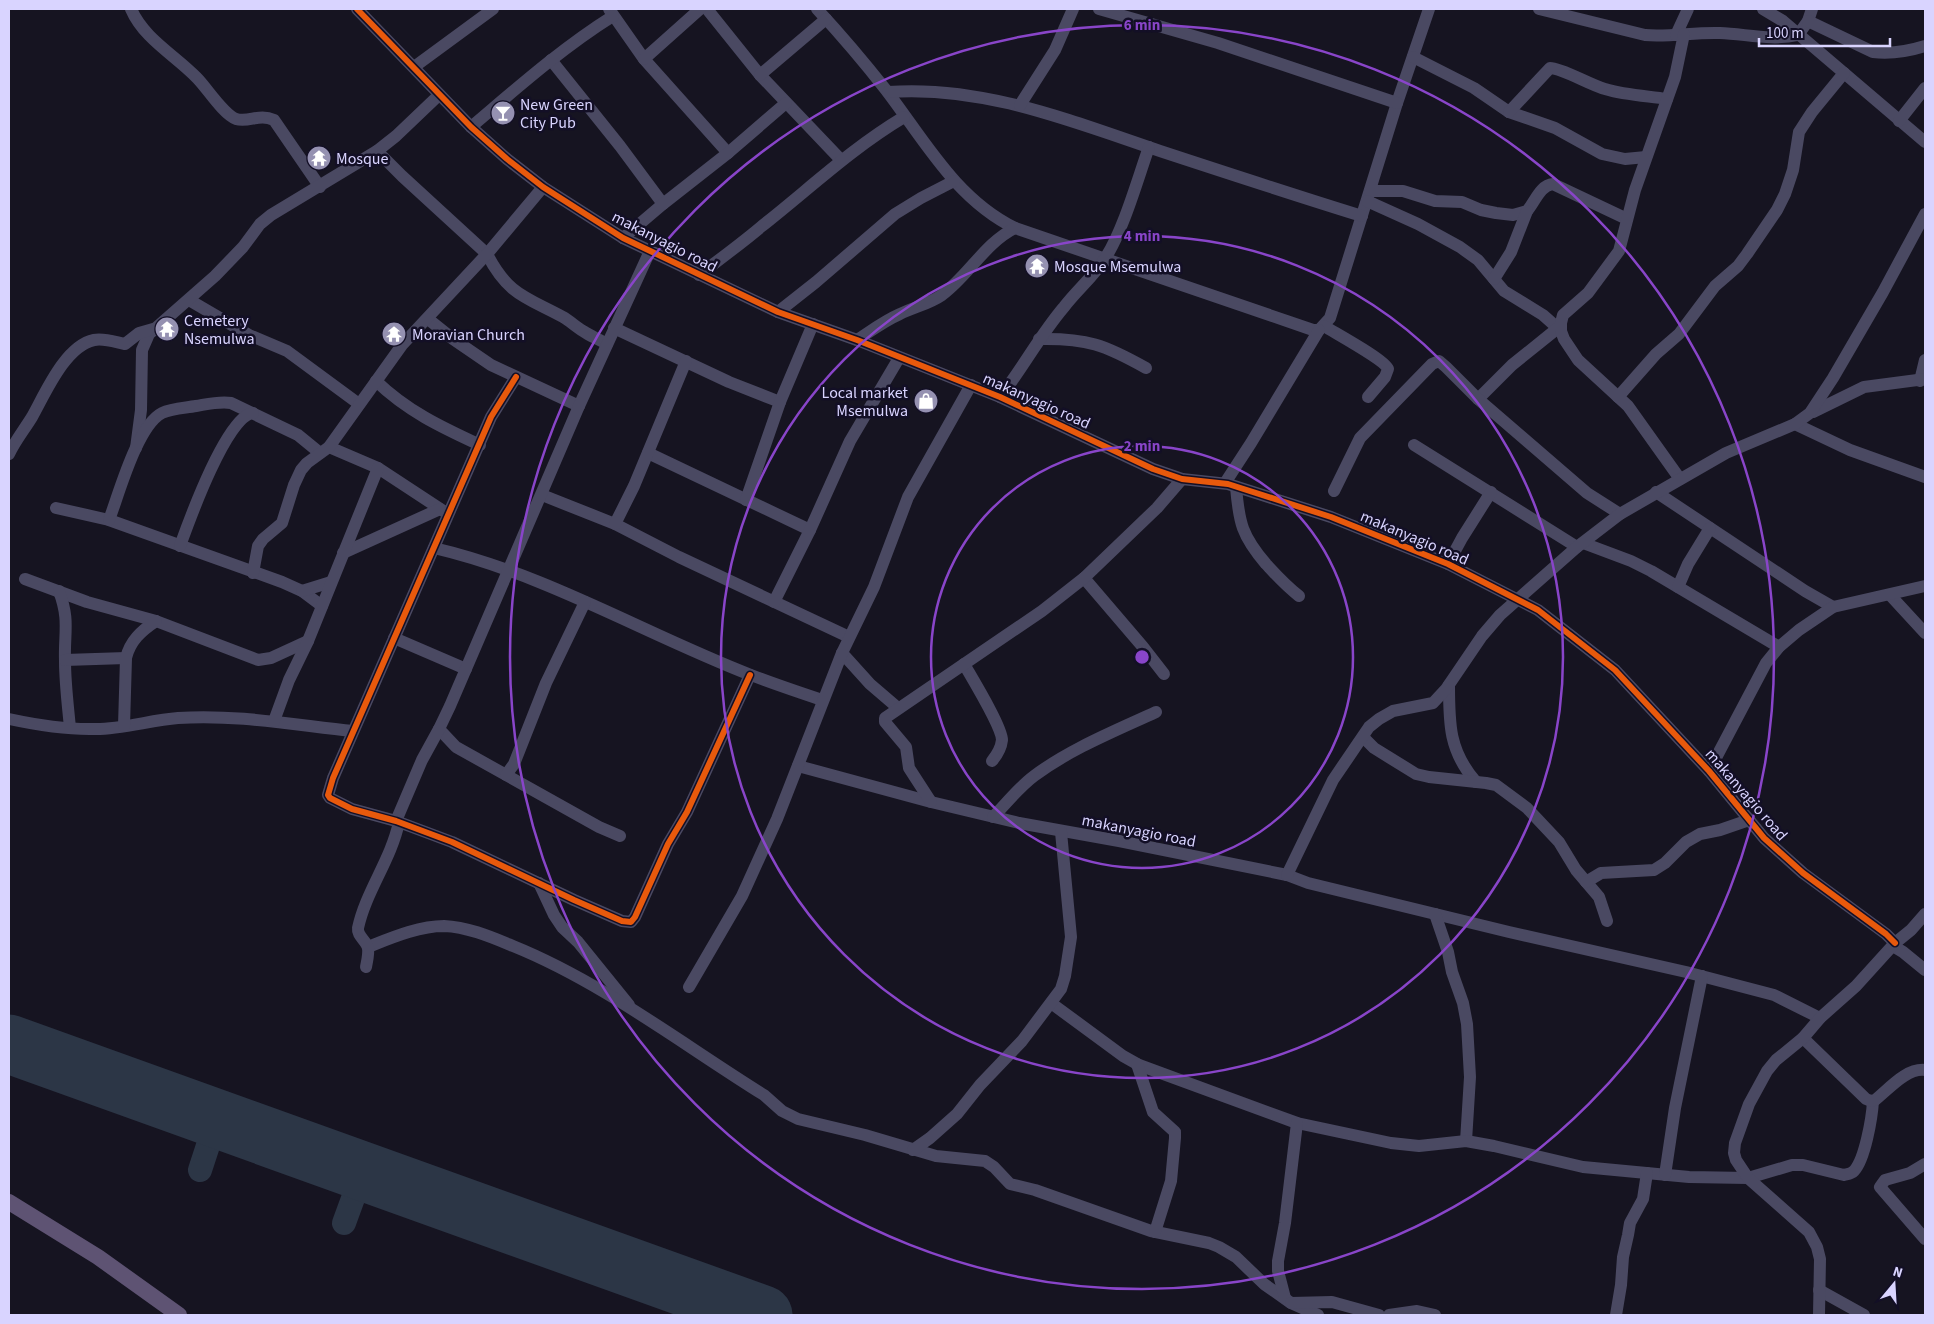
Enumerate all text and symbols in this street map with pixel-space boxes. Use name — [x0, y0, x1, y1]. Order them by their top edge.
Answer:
text: 6 min — [1124, 15, 1160, 36]
scale bar — [1759, 15, 1890, 47]
text: 100 m — [1766, 23, 1804, 44]
place label: New Green City Pub — [520, 94, 593, 134]
bar icon: New Green City Pub — [490, 100, 516, 126]
temple icon: Mosque — [306, 145, 332, 171]
place label: Mosque — [336, 148, 389, 170]
street label: makanyagio road — [608, 206, 721, 278]
text: 4 min — [1124, 226, 1160, 247]
temple icon: Mosque Msemulwa — [1024, 253, 1050, 279]
place label: Mosque Msemulwa — [1054, 256, 1181, 278]
place label: Cemetery Nsemulwa — [184, 310, 254, 350]
temple icon: Cemetery Nsemulwa — [154, 316, 180, 342]
temple icon: Moravian Church — [381, 321, 407, 347]
place label: Moravian Church — [412, 324, 525, 346]
street label: makanyagio road — [979, 367, 1094, 435]
place label: Local market Msemulwa — [822, 382, 909, 422]
shop icon: Local market Msemulwa — [913, 388, 939, 414]
text: 2 min — [1124, 436, 1160, 457]
street label: makanyagio road — [1357, 505, 1472, 571]
centre of rings — [1133, 648, 1151, 666]
street label: makanyagio road — [1700, 744, 1793, 846]
street label: makanyagio road — [1080, 809, 1198, 853]
north arrow — [1869, 1259, 1919, 1309]
text: N — [1890, 1262, 1905, 1284]

